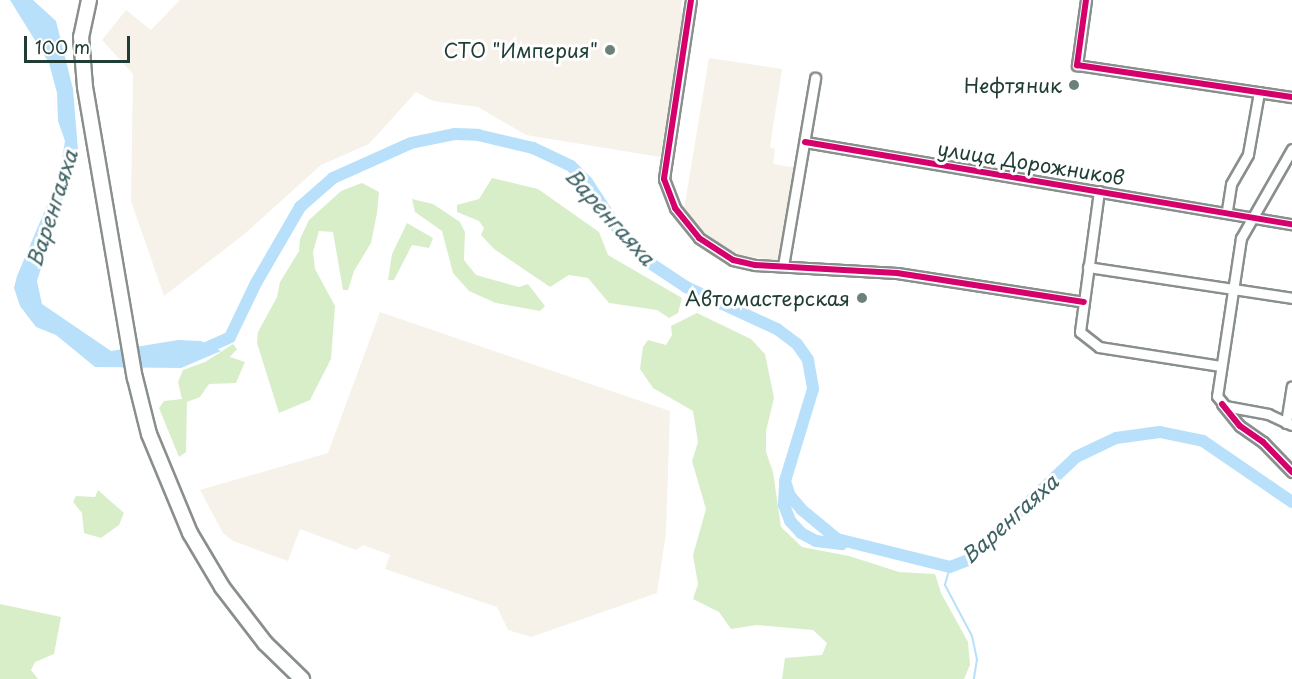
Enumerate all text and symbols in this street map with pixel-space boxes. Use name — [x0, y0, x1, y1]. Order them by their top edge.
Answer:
scale bar — [27, 24, 134, 62]
text: 100 m — [35, 33, 90, 60]
place label: СТО "Империя" — [443, 38, 598, 62]
marker: СТО "Империя" — [603, 43, 617, 57]
place label: Нефтяник — [964, 73, 1062, 97]
marker: Нефтяник — [1067, 78, 1081, 92]
street label: улица Дорожников — [935, 136, 1127, 190]
water label: Варенгаяха — [20, 146, 82, 270]
water label: Варенгаяха — [561, 162, 661, 270]
place label: Автомастерская — [685, 286, 850, 310]
marker: Автомастерская — [855, 291, 869, 305]
water label: Варенгаяха — [955, 468, 1063, 568]

